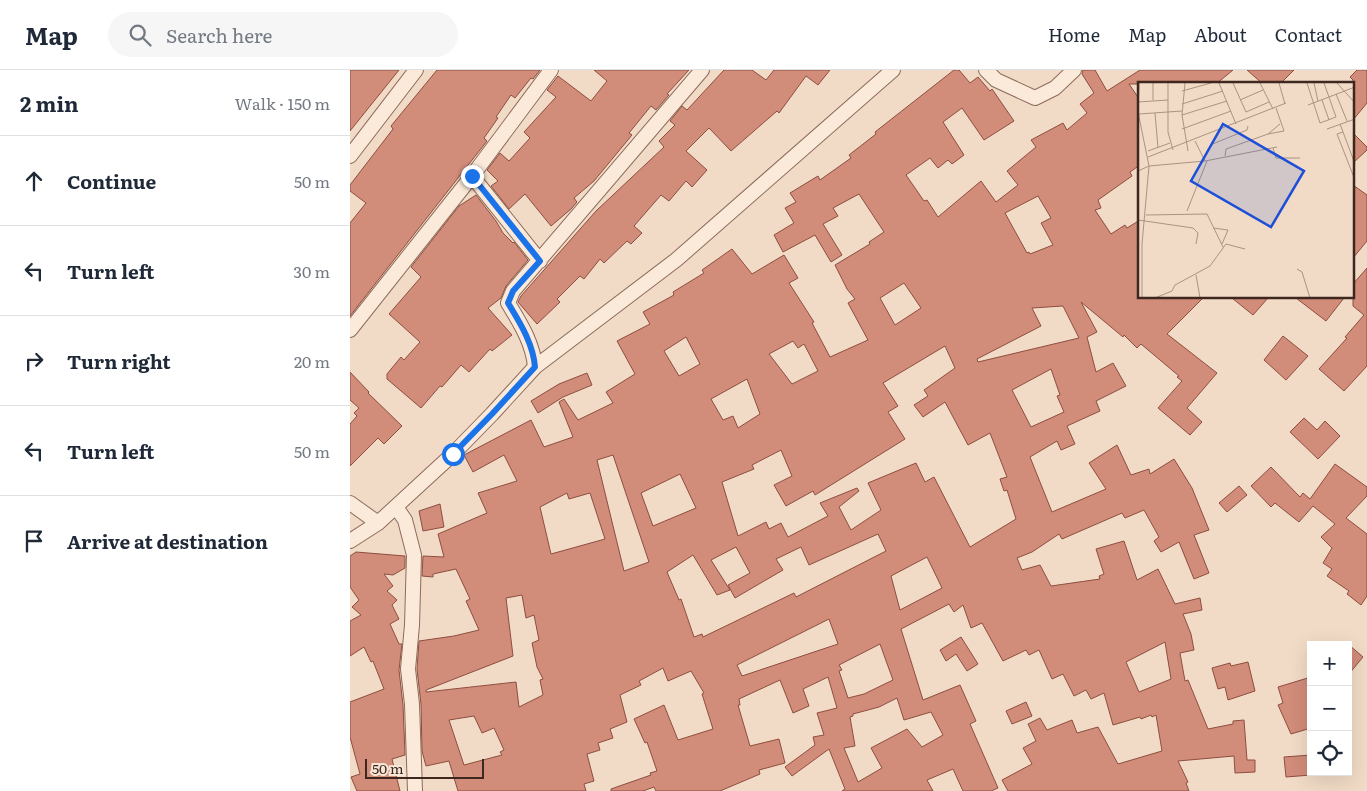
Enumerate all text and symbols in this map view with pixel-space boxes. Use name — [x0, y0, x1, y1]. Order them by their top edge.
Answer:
search box — [108, 12, 458, 57]
text: Map — [25, 17, 78, 52]
icon: search — [126, 21, 154, 49]
text: Search here — [166, 21, 272, 49]
text: Home — [1048, 21, 1100, 48]
text: Map — [1128, 21, 1166, 48]
text: About — [1194, 21, 1247, 48]
text: Contact — [1275, 21, 1342, 48]
inset map — [1138, 82, 1354, 299]
text: 2 min — [20, 87, 79, 118]
text: Walk · 150 m — [235, 91, 330, 115]
route end — [461, 165, 484, 188]
icon: ahead — [20, 167, 48, 195]
text: Continue — [67, 167, 156, 195]
text: 50 m — [294, 169, 330, 193]
icon: left — [20, 257, 48, 285]
text: Turn left — [67, 257, 154, 285]
text: 30 m — [293, 259, 330, 283]
icon: right — [20, 347, 48, 375]
text: Turn right — [67, 347, 171, 375]
text: 20 m — [294, 349, 330, 373]
icon: left — [20, 437, 48, 465]
text: Turn left — [67, 437, 154, 465]
text: 50 m — [294, 439, 330, 463]
route start — [442, 443, 465, 466]
icon: arrive — [20, 527, 48, 555]
text: Arrive at destination — [67, 527, 268, 555]
map controls — [1307, 641, 1352, 776]
button: + — [1307, 641, 1352, 686]
button: − — [1307, 686, 1352, 731]
button: locate — [1307, 731, 1352, 776]
scale bar — [365, 756, 484, 779]
text: 50 m — [372, 758, 404, 778]

